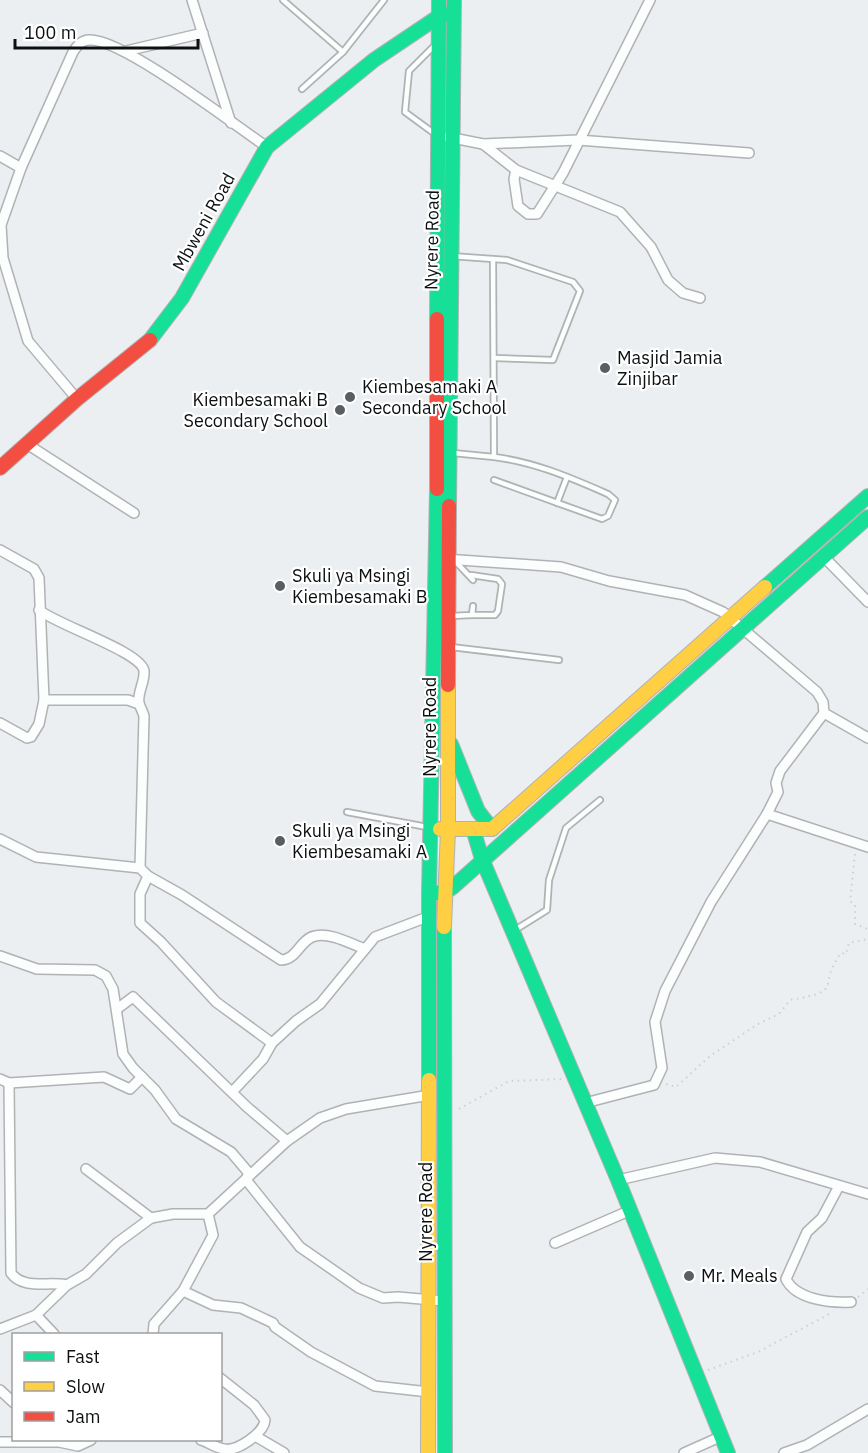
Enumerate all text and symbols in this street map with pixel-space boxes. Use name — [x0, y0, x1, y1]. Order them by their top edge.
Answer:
scale bar — [15, 12, 198, 50]
text: 100 m — [24, 21, 76, 44]
street label: Mbweni Road — [167, 169, 240, 275]
street label: Nyrere Road — [419, 190, 444, 290]
place label: Masjid Jamia Zinjibar — [617, 346, 723, 390]
marker: Masjid Jamia Zinjibar — [598, 361, 612, 375]
place label: Kiembesamaki A Secondary School — [362, 375, 507, 419]
place label: Kiembesamaki B Secondary School — [184, 388, 328, 432]
marker: Kiembesamaki A Secondary School — [343, 390, 357, 404]
marker: Kiembesamaki B Secondary School — [333, 403, 347, 417]
place label: Skuli ya Msingi Kiembesamaki B — [292, 564, 428, 608]
marker: Skuli ya Msingi Kiembesamaki B — [273, 579, 287, 593]
street label: Nyrere Road — [418, 677, 441, 777]
place label: Skuli ya Msingi Kiembesamaki A — [292, 819, 428, 863]
marker: Skuli ya Msingi Kiembesamaki A — [273, 834, 287, 848]
street label: Nyrere Road — [414, 1162, 437, 1262]
place label: Mr. Meals — [701, 1264, 778, 1287]
marker: Mr. Meals — [682, 1269, 696, 1283]
legend — [12, 1333, 222, 1441]
text: Fast — [66, 1345, 100, 1368]
text: Slow — [66, 1375, 105, 1398]
text: Jam — [66, 1405, 101, 1428]

